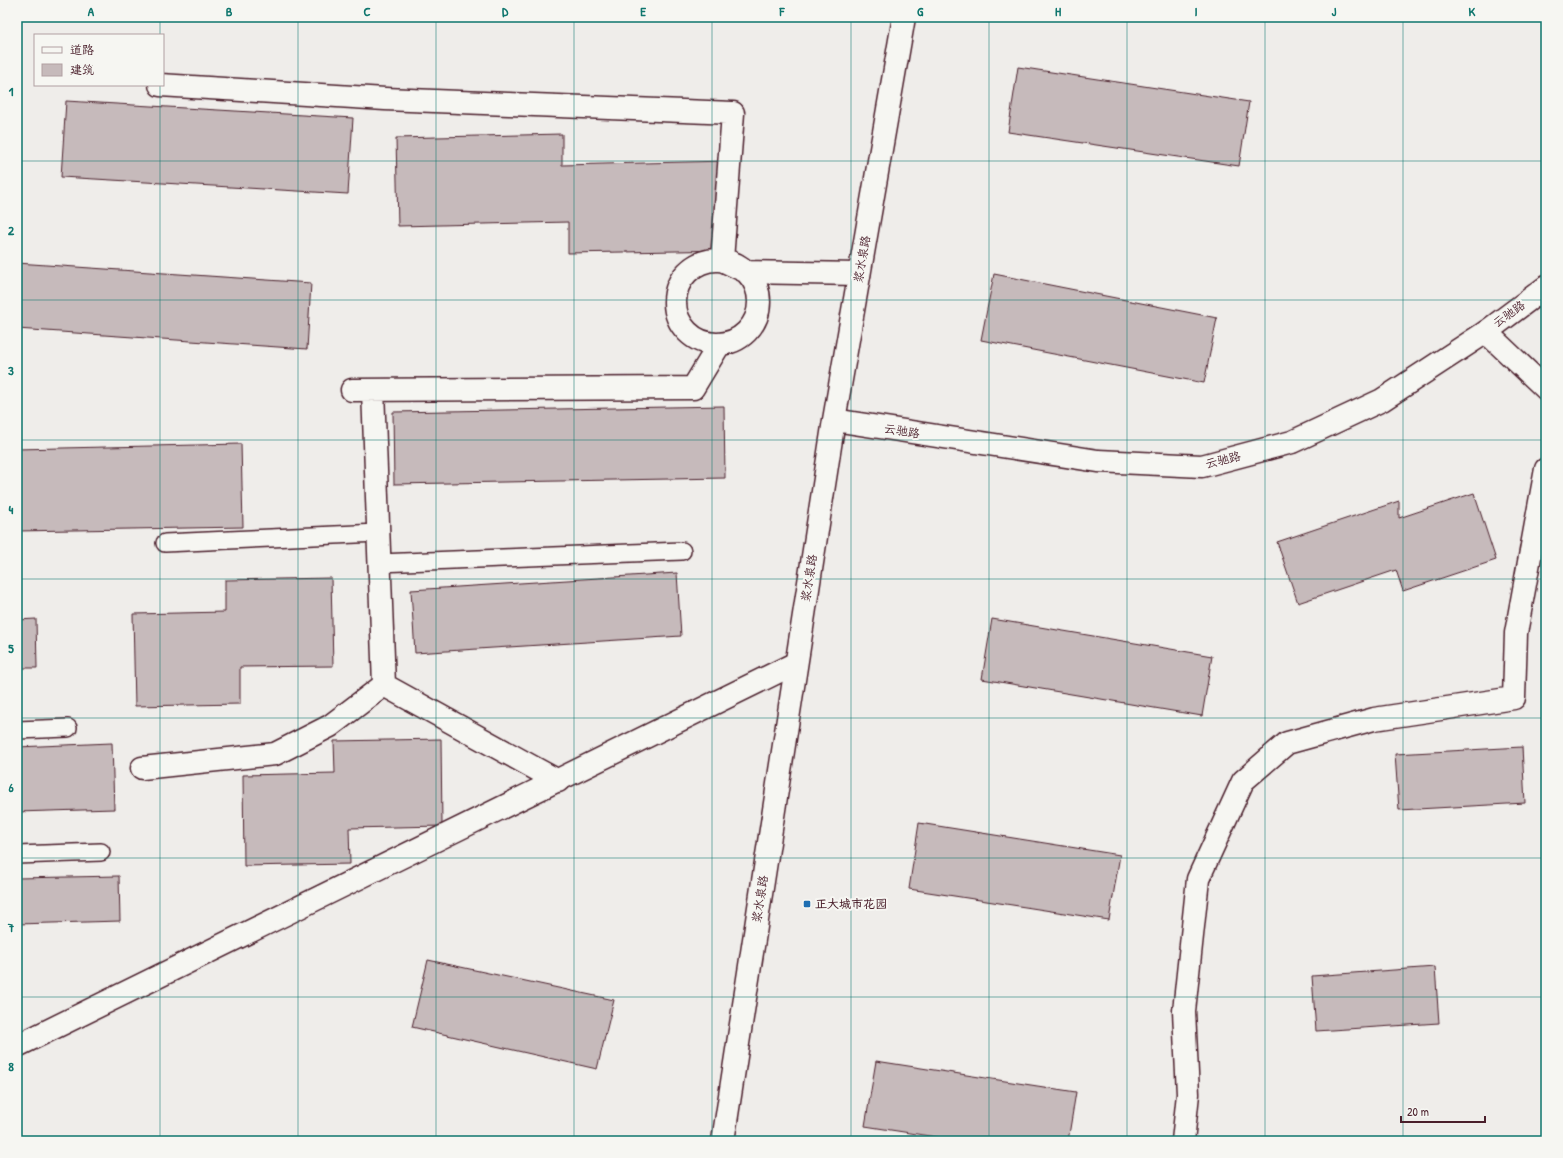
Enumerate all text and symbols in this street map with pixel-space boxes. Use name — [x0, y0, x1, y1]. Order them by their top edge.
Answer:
text: A — [88, 2, 95, 20]
text: B — [226, 2, 233, 20]
text: C — [363, 2, 371, 20]
text: D — [502, 2, 509, 20]
text: E — [640, 2, 646, 20]
text: F — [779, 2, 786, 20]
text: G — [917, 2, 924, 20]
text: H — [1055, 2, 1061, 20]
text: I — [1194, 2, 1198, 20]
text: J — [1332, 2, 1337, 20]
text: K — [1469, 2, 1476, 20]
legend — [34, 34, 164, 86]
text: 道路 — [70, 41, 94, 58]
text: 建筑 — [70, 61, 94, 78]
text: 1 — [9, 82, 14, 100]
text: 2 — [8, 221, 15, 239]
street label: 浆水泉路 — [849, 234, 874, 284]
street label: 云驰路 — [1489, 296, 1528, 331]
text: 3 — [8, 361, 14, 379]
street label: 云驰路 — [883, 419, 921, 442]
street label: 云驰路 — [1203, 447, 1242, 472]
text: 4 — [9, 500, 14, 518]
street label: 浆水泉路 — [796, 553, 821, 603]
text: 5 — [8, 639, 14, 657]
text: 6 — [8, 778, 14, 796]
street label: 浆水泉路 — [747, 874, 772, 924]
place label: 正大城市花园 — [815, 895, 887, 912]
marker: 正大城市花园 — [802, 899, 812, 909]
text: 7 — [7, 918, 15, 936]
text: 8 — [8, 1057, 14, 1075]
scale bar — [1401, 1098, 1485, 1124]
text: 20 m — [1407, 1103, 1429, 1120]

